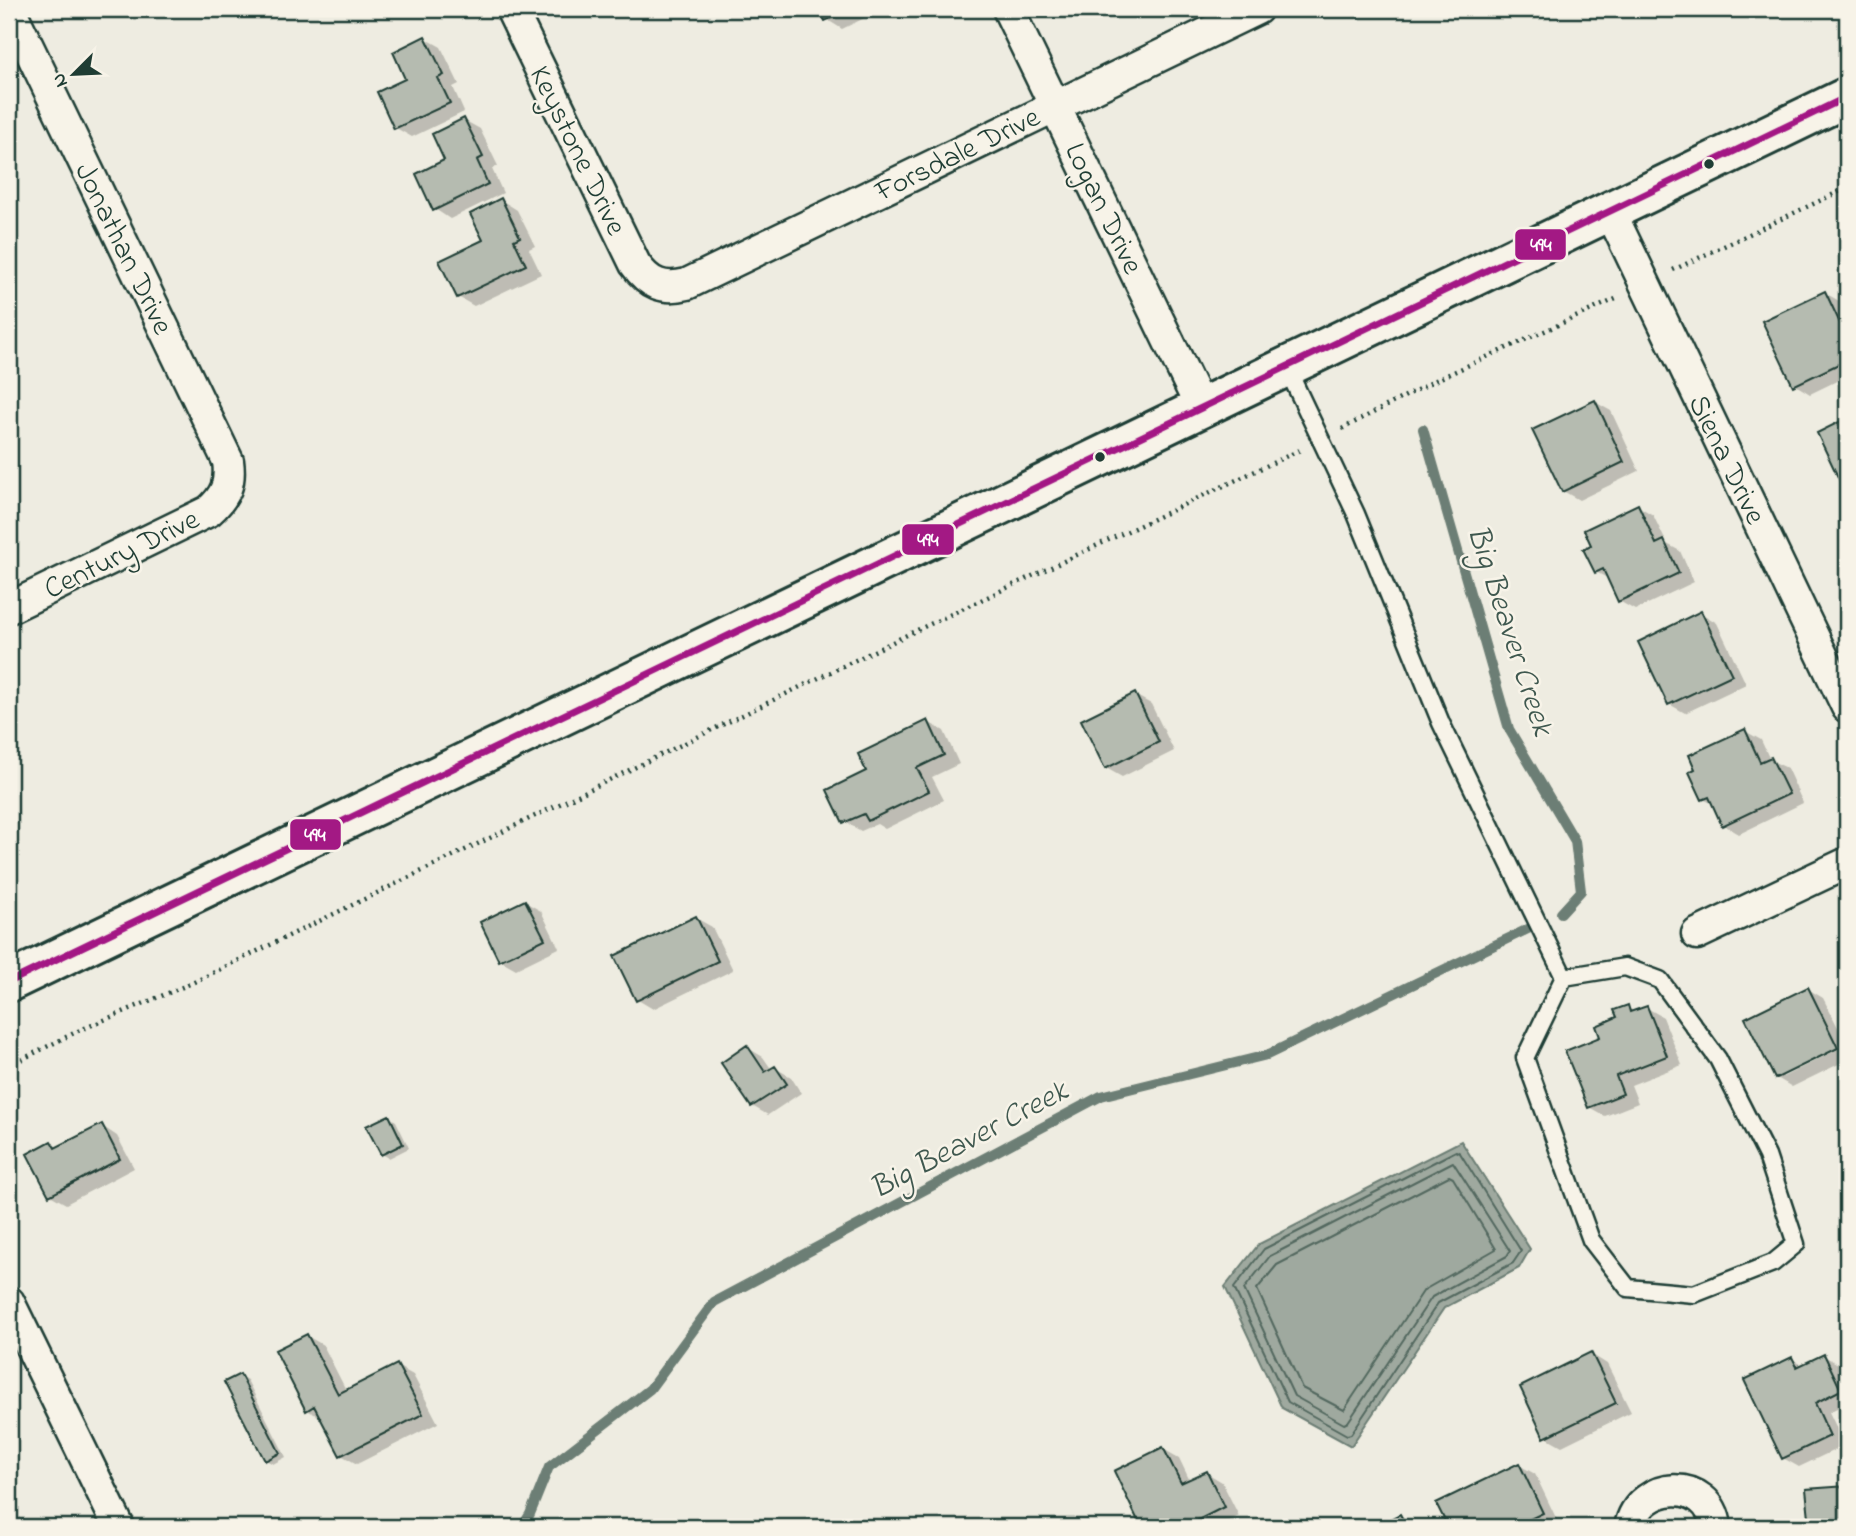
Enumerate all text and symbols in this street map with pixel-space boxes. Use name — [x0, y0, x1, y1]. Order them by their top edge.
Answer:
north arrow — [38, 38, 108, 108]
street label: Keystone Drive — [516, 59, 637, 244]
text: N — [46, 68, 76, 91]
street label: Forsdale Drive — [868, 97, 1049, 215]
street label: Logan Drive — [1052, 136, 1153, 283]
street label: Jonathan Drive — [62, 156, 183, 343]
unlabelled marker — [1702, 157, 1716, 171]
line badge: 494 — [1514, 228, 1567, 261]
text: 494 — [1530, 233, 1552, 260]
street label: Siena Drive — [1675, 388, 1776, 533]
unlabelled marker — [1093, 450, 1107, 464]
street label: Century Drive — [37, 499, 208, 612]
water label: Big Beaver Creek — [1453, 520, 1565, 744]
line badge: 494 — [901, 523, 955, 556]
text: 494 — [917, 528, 939, 555]
line badge: 494 — [289, 818, 342, 851]
text: 494 — [304, 823, 326, 850]
water label: Big Beaver Creek — [862, 1068, 1079, 1213]

